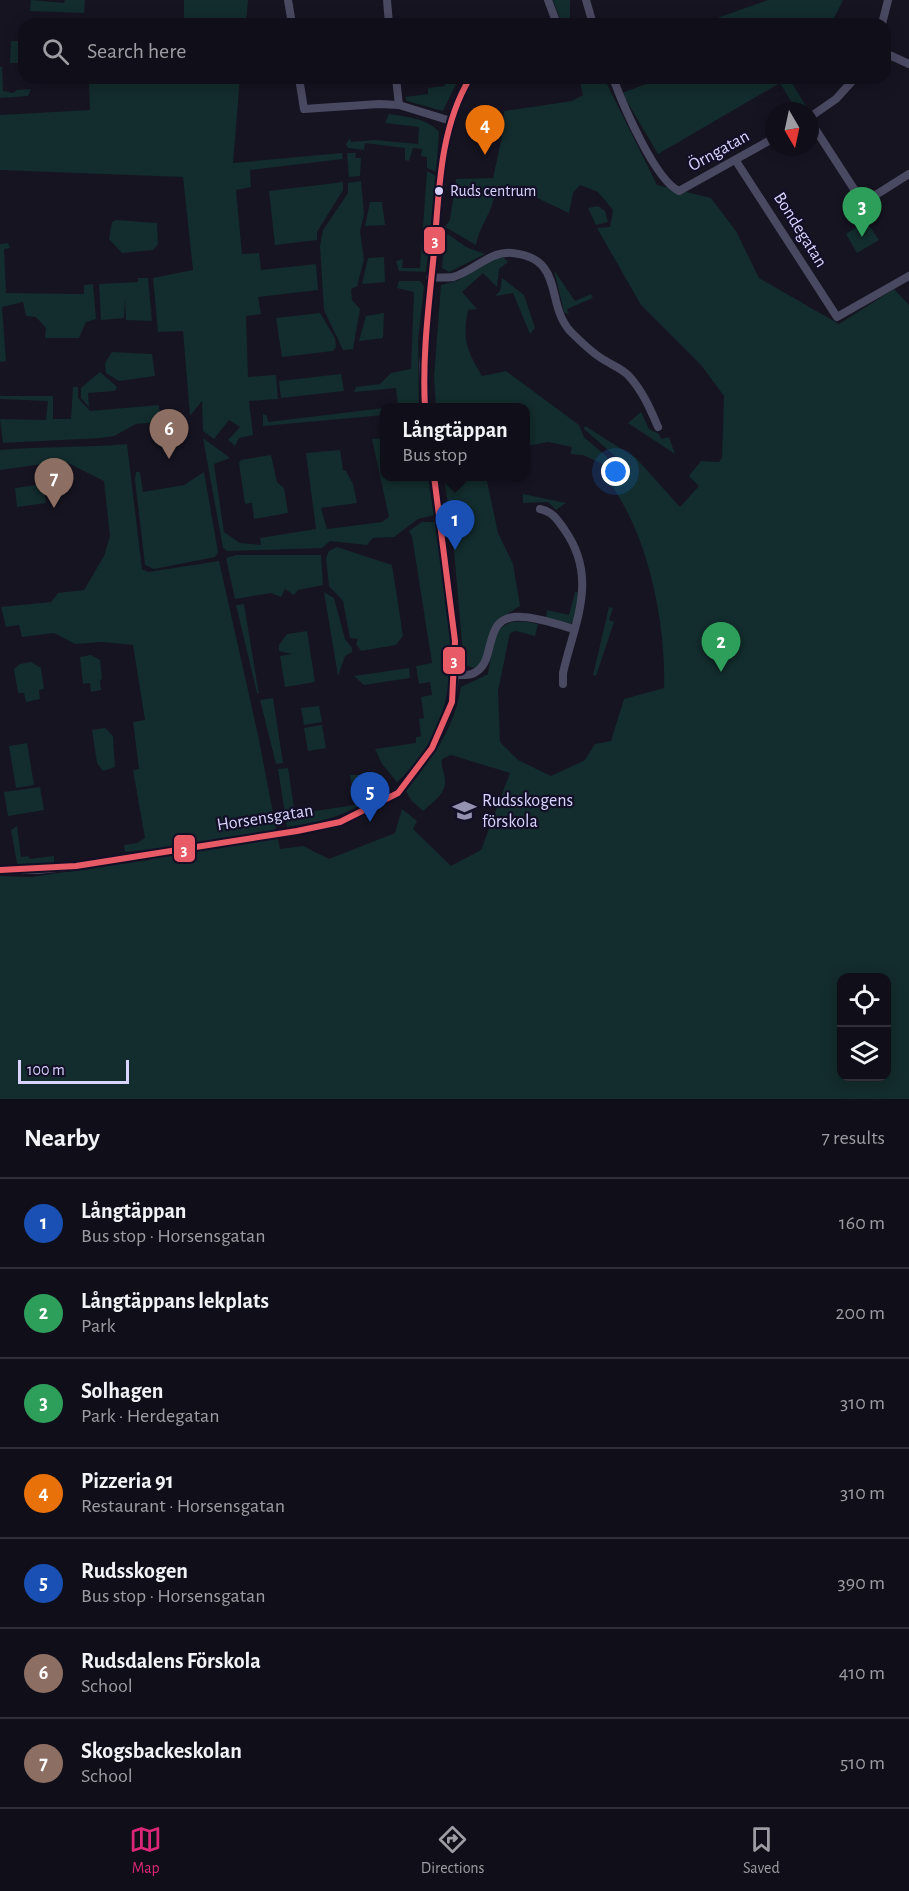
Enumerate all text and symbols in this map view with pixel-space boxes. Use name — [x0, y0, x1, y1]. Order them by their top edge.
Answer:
search box — [18, 18, 891, 84]
icon: search — [39, 35, 72, 68]
text: Search here — [87, 40, 186, 62]
north arrow — [765, 102, 819, 156]
pin: 4 — [466, 106, 504, 155]
street label: Örngatan — [685, 125, 752, 175]
place label: Ruds centrum — [450, 183, 536, 199]
marker: Ruds centrum — [433, 185, 445, 197]
pin: 3 — [842, 188, 882, 237]
street label: Bondegatan — [770, 189, 830, 271]
line badge: 3 — [423, 226, 446, 255]
text: 3 — [432, 233, 439, 249]
popup — [380, 403, 530, 481]
pin: 6 — [150, 410, 188, 459]
text: Långtäppan — [402, 419, 508, 441]
text: Bus stop — [402, 445, 467, 465]
your location — [601, 457, 630, 486]
pin: 7 — [34, 458, 74, 508]
pin: 1 — [436, 500, 474, 550]
pin: 2 — [702, 622, 740, 672]
line badge: 3 — [442, 646, 466, 675]
text: 3 — [451, 653, 458, 669]
pin: 5 — [350, 772, 389, 822]
place label: Rudsskogens förskola — [482, 792, 573, 831]
school or university icon: Rudsskogens förskola — [451, 798, 477, 824]
street label: Horsensgatan — [216, 801, 314, 835]
line badge: 3 — [173, 834, 196, 863]
text: 3 — [181, 842, 188, 858]
map controls — [837, 973, 891, 1081]
button: locate — [837, 973, 891, 1027]
button: layers — [837, 1027, 891, 1081]
scale bar — [18, 1057, 129, 1084]
text: 100 m — [27, 1062, 65, 1078]
text: Nearby — [24, 1125, 100, 1151]
text: 7 results — [821, 1128, 885, 1148]
text: Långtäppan — [81, 1200, 187, 1222]
text: 1 — [40, 1213, 47, 1233]
text: 160 m — [839, 1213, 885, 1233]
text: Bus stop · Horsensgatan — [81, 1226, 265, 1246]
text: Långtäppans lekplats — [81, 1290, 269, 1312]
text: 2 — [39, 1303, 48, 1323]
text: 200 m — [835, 1303, 885, 1323]
text: Park — [81, 1316, 116, 1336]
text: Solhagen — [81, 1380, 164, 1402]
text: 3 — [39, 1393, 48, 1413]
text: 310 m — [840, 1393, 885, 1413]
text: Park · Herdegatan — [81, 1406, 219, 1426]
text: Pizzeria 91 — [81, 1470, 174, 1492]
text: 4 — [38, 1483, 49, 1503]
text: 310 m — [840, 1483, 885, 1503]
text: Restaurant · Horsensgatan — [81, 1496, 285, 1516]
text: Rudsskogen — [81, 1560, 188, 1582]
text: 5 — [39, 1573, 48, 1593]
text: 390 m — [838, 1573, 885, 1593]
text: Bus stop · Horsensgatan — [81, 1586, 265, 1606]
text: Rudsdalens Förskola — [81, 1650, 261, 1672]
text: 6 — [39, 1663, 48, 1683]
text: 410 m — [839, 1663, 885, 1683]
text: School — [81, 1676, 133, 1696]
text: Skogsbackeskolan — [81, 1740, 242, 1762]
text: 7 — [39, 1753, 48, 1773]
text: 510 m — [840, 1753, 885, 1773]
text: School — [81, 1766, 133, 1786]
tab: Map — [129, 1823, 162, 1878]
tab: Directions — [421, 1823, 485, 1878]
tab: Saved — [743, 1823, 780, 1878]

